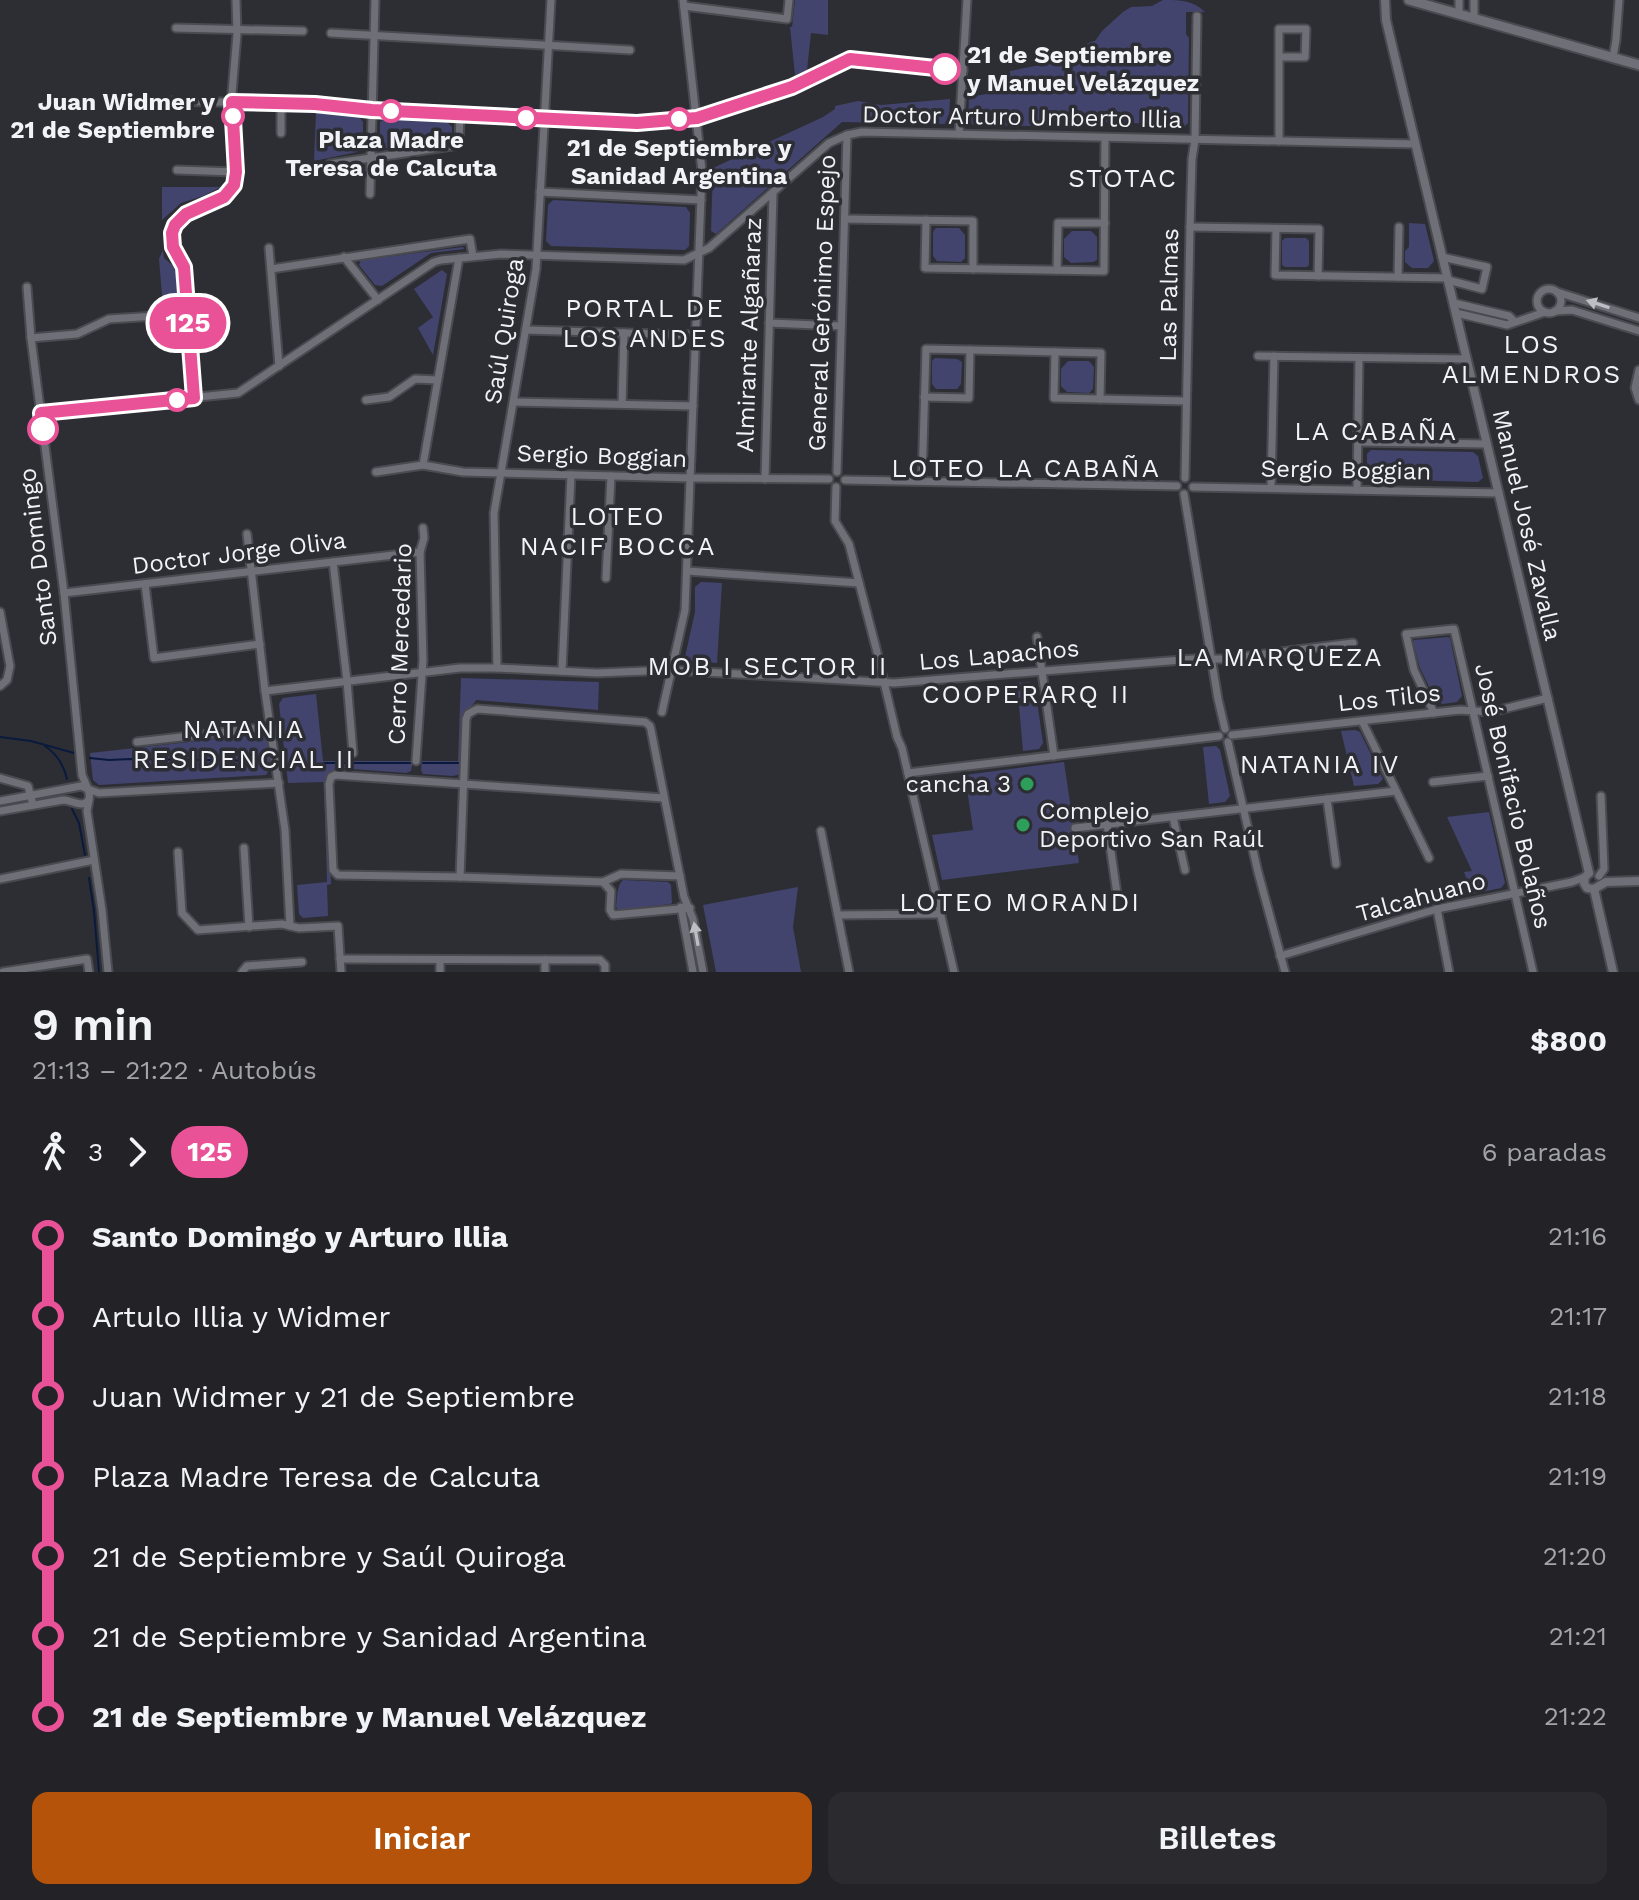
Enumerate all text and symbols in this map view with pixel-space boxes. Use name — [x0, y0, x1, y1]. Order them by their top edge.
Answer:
place label: 21 de Septiembre y Manuel Velázquez — [966, 41, 1199, 97]
marker: 21 de Septiembre y Manuel Velázquez — [930, 54, 960, 84]
place label: Juan Widmer y 21 de Septiembre — [10, 88, 215, 144]
marker: Plaza Madre Teresa de Calcuta — [380, 100, 402, 122]
street label: Doctor Arturo Umberto Illia — [862, 100, 1182, 134]
marker: Juan Widmer y 21 de Septiembre — [222, 105, 244, 127]
unlabelled marker — [515, 107, 537, 129]
marker: 21 de Septiembre y Sanidad Argentina — [668, 108, 690, 130]
place label: Plaza Madre Teresa de Calcuta — [285, 126, 497, 182]
place label: 21 de Septiembre y Sanidad Argentina — [567, 134, 792, 190]
street label: General Gerónimo Espejo — [803, 154, 841, 452]
district label: STOTAC — [1068, 163, 1178, 193]
street label: Almirante Algañaraz — [731, 217, 767, 453]
street label: Las Palmas — [1154, 228, 1184, 362]
street label: Saúl Quiroga — [479, 256, 529, 406]
district label: PORTAL DE LOS ANDES — [562, 293, 728, 353]
line badge: 125 — [142, 297, 234, 349]
one-way arrow — [1586, 298, 1610, 310]
text: 125 — [165, 306, 211, 339]
district label: LOS ALMENDROS — [1442, 329, 1622, 389]
unlabelled marker — [166, 389, 188, 411]
street label: Manuel José Zavalla — [1487, 407, 1567, 643]
unlabelled marker — [28, 414, 58, 444]
district label: LA CABAÑA — [1294, 416, 1458, 446]
street label: Sergio Boggian — [516, 439, 688, 473]
district label: LOTEO LA CABAÑA — [891, 453, 1161, 483]
street label: Sergio Boggian — [1260, 455, 1432, 485]
street label: Santo Domingo — [13, 466, 63, 648]
district label: LOTEO NACIF BOCCA — [520, 501, 716, 561]
street label: Doctor Jorge Oliva — [130, 526, 348, 580]
street label: Cerro Mercedario — [382, 542, 418, 746]
street label: Los Lapachos — [918, 634, 1080, 676]
district label: LA MARQUEZA — [1176, 642, 1384, 672]
district label: MOB I SECTOR II — [648, 651, 888, 681]
street label: José Bonifacio Bolaños — [1469, 661, 1557, 931]
district label: COOPERARQ II — [922, 679, 1130, 709]
street label: Los Tilos — [1336, 679, 1442, 717]
district label: NATANIA RESIDENCIAL II — [133, 714, 355, 774]
district label: NATANIA IV — [1240, 749, 1400, 779]
place label: cancha 3 — [906, 770, 1011, 798]
marker: cancha 3 — [1018, 775, 1036, 793]
place label: Complejo Deportivo San Raúl — [1039, 797, 1264, 853]
marker: Complejo Deportivo San Raúl — [1014, 816, 1032, 834]
street label: Talcahuano — [1353, 866, 1489, 928]
district label: LOTEO MORANDI — [899, 887, 1141, 917]
one-way arrow — [689, 921, 702, 946]
text: 9 min — [32, 999, 154, 1051]
text: $800 — [1530, 1023, 1607, 1058]
text: 21:13 – 21:22 · Autobús — [32, 1055, 317, 1085]
icon: walk — [32, 1130, 76, 1174]
icon: forward — [115, 1130, 159, 1174]
text: 125 — [187, 1135, 232, 1168]
text: 3 — [88, 1137, 103, 1167]
text: 6 paradas — [1482, 1137, 1607, 1167]
text: Santo Domingo y Arturo Illia — [92, 1219, 508, 1254]
text: 21:16 — [1548, 1221, 1607, 1251]
text: Artulo Illia y Widmer — [92, 1299, 390, 1334]
text: 21:17 — [1549, 1301, 1607, 1331]
text: Juan Widmer y 21 de Septiembre — [92, 1379, 575, 1414]
text: 21:18 — [1548, 1381, 1607, 1411]
text: Plaza Madre Teresa de Calcuta — [92, 1459, 540, 1494]
text: 21:19 — [1548, 1461, 1607, 1491]
text: 21 de Septiembre y Saúl Quiroga — [92, 1539, 566, 1574]
text: 21:20 — [1543, 1541, 1607, 1571]
text: 21 de Septiembre y Sanidad Argentina — [92, 1619, 647, 1654]
text: 21:21 — [1549, 1621, 1607, 1651]
text: 21 de Septiembre y Manuel Velázquez — [92, 1699, 646, 1734]
text: 21:22 — [1544, 1701, 1607, 1731]
button: Iniciar — [32, 1792, 812, 1884]
button: Billetes — [828, 1792, 1607, 1884]

